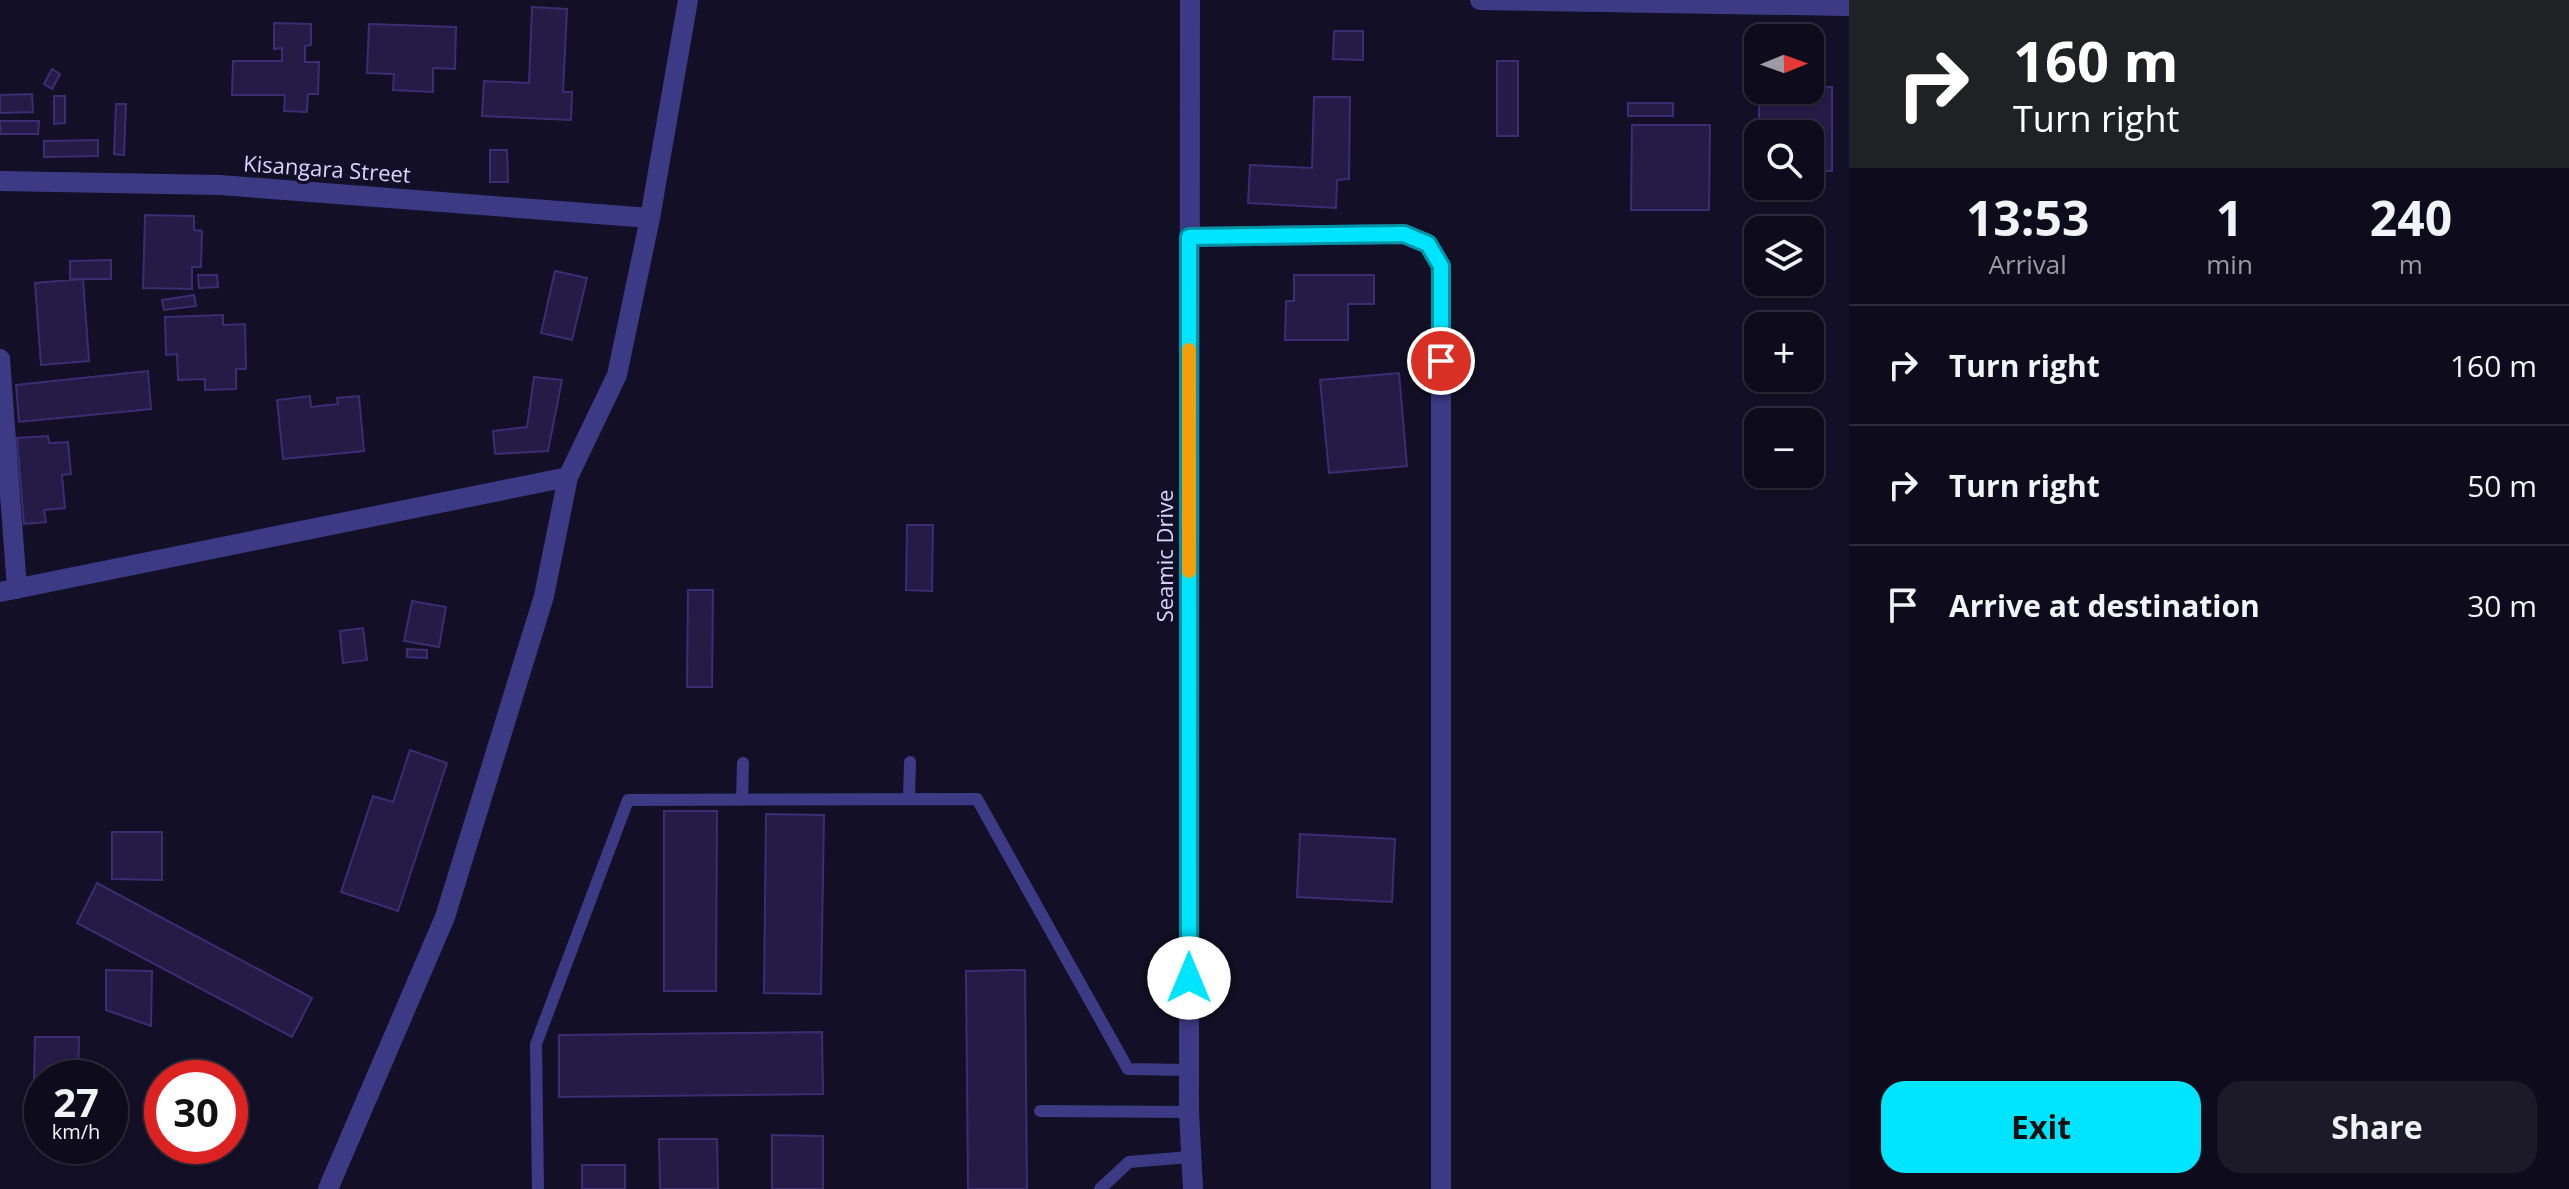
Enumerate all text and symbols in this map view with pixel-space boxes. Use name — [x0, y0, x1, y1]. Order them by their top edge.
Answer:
text: 160 m — [2013, 22, 2179, 98]
north arrow — [1744, 24, 1824, 104]
map controls — [1744, 24, 1824, 488]
icon: right — [1881, 32, 1985, 136]
text: Turn right — [2013, 94, 2179, 143]
button: search — [1744, 120, 1824, 200]
street label: Kisangara Street — [242, 147, 412, 189]
text: 13:53 — [1966, 185, 2089, 250]
text: 1 — [2216, 185, 2243, 250]
text: 240 — [2370, 185, 2452, 250]
button: layers — [1744, 216, 1824, 296]
text: Arrival — [1988, 246, 2067, 282]
text: min — [2206, 246, 2253, 282]
text: m — [2399, 246, 2423, 282]
button: + — [1744, 312, 1824, 392]
pin — [1407, 327, 1475, 395]
icon: arrive — [1419, 339, 1463, 383]
icon: right — [1881, 343, 1925, 387]
text: Turn right — [1949, 345, 2100, 386]
text: 160 m — [2450, 345, 2537, 386]
button: − — [1744, 408, 1824, 488]
icon: right — [1881, 463, 1925, 507]
text: Turn right — [1949, 465, 2100, 506]
text: 50 m — [2467, 465, 2537, 506]
street label: Seamic Drive — [1149, 490, 1179, 622]
icon: arrive — [1881, 583, 1925, 627]
text: Arrive at destination — [1949, 585, 2260, 626]
text: 30 m — [2467, 585, 2537, 626]
position arrow — [1147, 936, 1231, 1020]
speed limit sign: 30 — [144, 1060, 248, 1164]
text: 27 — [53, 1074, 99, 1129]
button: Exit — [1881, 1081, 2201, 1173]
button: Share — [2217, 1081, 2537, 1173]
text: km/h — [52, 1118, 100, 1145]

